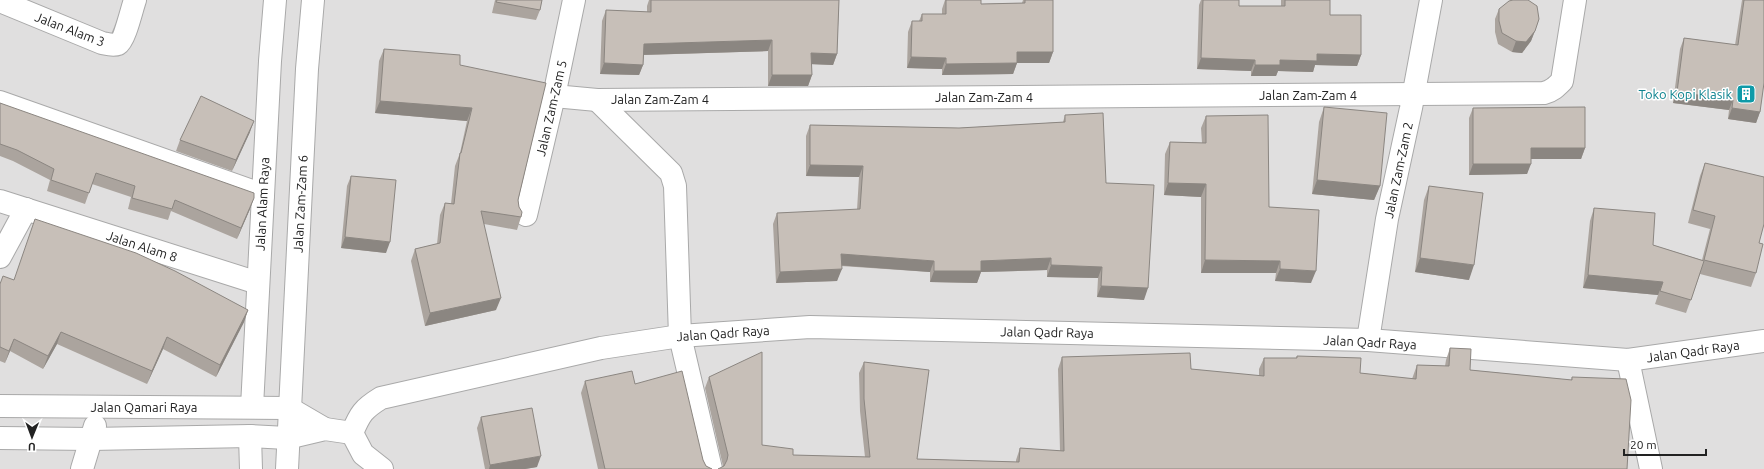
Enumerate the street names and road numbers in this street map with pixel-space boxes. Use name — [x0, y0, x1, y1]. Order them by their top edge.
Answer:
street label: Jalan Alam 3 — [33, 9, 107, 49]
street label: Jalan Zam-Zam 5 — [533, 59, 569, 157]
street label: Jalan Zam-Zam 4 — [1259, 88, 1357, 102]
street label: Jalan Zam-Zam 4 — [935, 90, 1033, 104]
street label: Jalan Zam-Zam 4 — [611, 92, 709, 106]
street label: Jalan Zam-Zam 2 — [1381, 121, 1415, 219]
street label: Jalan Zam-Zam 6 — [290, 155, 310, 253]
street label: Jalan Alam Raya — [253, 157, 271, 251]
street label: Jalan Alam 8 — [105, 228, 179, 264]
street label: Jalan Qadr Raya — [676, 323, 770, 344]
street label: Jalan Qadr Raya — [1000, 324, 1094, 341]
street label: Jalan Qadr Raya — [1323, 333, 1417, 352]
street label: Jalan Qadr Raya — [1646, 338, 1740, 365]
street label: Jalan Qamari Raya — [90, 400, 198, 415]

